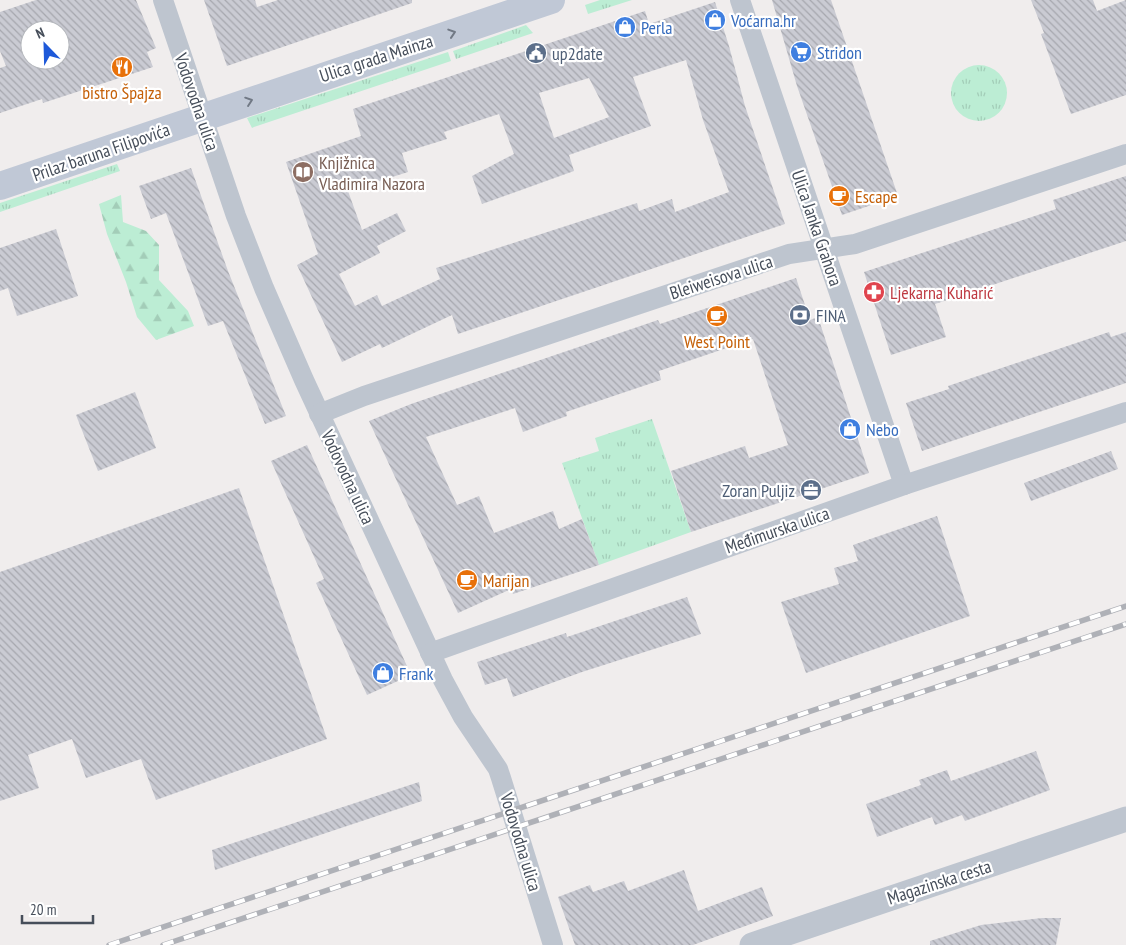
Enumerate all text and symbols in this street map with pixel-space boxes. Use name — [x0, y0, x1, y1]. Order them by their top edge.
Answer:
shop icon: Voćarna.hr — [703, 8, 727, 32]
place label: Voćarna.hr — [730, 9, 796, 32]
shop icon: Perla — [613, 15, 637, 39]
place label: Perla — [641, 16, 672, 39]
north arrow — [20, 20, 70, 70]
text: N — [33, 23, 47, 43]
street label: Ulica grada Mainza — [316, 29, 436, 87]
one-way arrow — [448, 29, 456, 39]
supermarket icon: Stridon — [789, 40, 813, 64]
public building icon: up2date — [524, 41, 548, 65]
place label: Stridon — [817, 41, 862, 64]
place label: up2date — [552, 42, 603, 65]
street label: Vodovodna ulica — [169, 49, 224, 154]
restaurant icon: bistro Špajza — [110, 55, 134, 79]
place label: bistro Špajza — [82, 81, 162, 104]
one-way arrow — [244, 97, 252, 107]
street label: Prilaz baruna Filipovića — [29, 118, 173, 186]
place label: Knjižnica Vladimira Nazora — [318, 151, 425, 195]
library icon: Knjižnica Vladimira Nazora — [291, 160, 315, 184]
street label: Ulica Janka Grahora — [786, 167, 848, 289]
cafe icon: Escape — [827, 184, 851, 208]
place label: Escape — [855, 185, 898, 208]
street label: Bleiweisova ulica — [667, 250, 775, 304]
pharmacy icon: Ljekarna Kuharić — [862, 280, 886, 304]
place label: Ljekarna Kuharić — [890, 281, 994, 304]
bank icon: FINA — [788, 303, 812, 327]
cafe icon: West Point — [705, 304, 729, 328]
place label: FINA — [816, 304, 846, 327]
place label: West Point — [684, 330, 750, 353]
shop icon: Nebo — [838, 417, 862, 441]
place label: Nebo — [866, 418, 899, 441]
street label: Vodovodna ulica — [316, 425, 380, 528]
office icon: Zoran Puljiz — [799, 478, 823, 502]
place label: Zoran Puljiz — [722, 479, 795, 502]
street label: Međimurska ulica — [722, 501, 832, 559]
cafe icon: Marijan — [455, 568, 479, 592]
place label: Marijan — [483, 569, 529, 592]
shop icon: Frank — [371, 661, 395, 685]
place label: Frank — [399, 662, 433, 685]
street label: Vodovodna ulica — [495, 789, 547, 894]
street label: Magazinska cesta — [884, 854, 994, 910]
scale bar — [22, 892, 94, 924]
text: 20 m — [30, 900, 56, 919]

